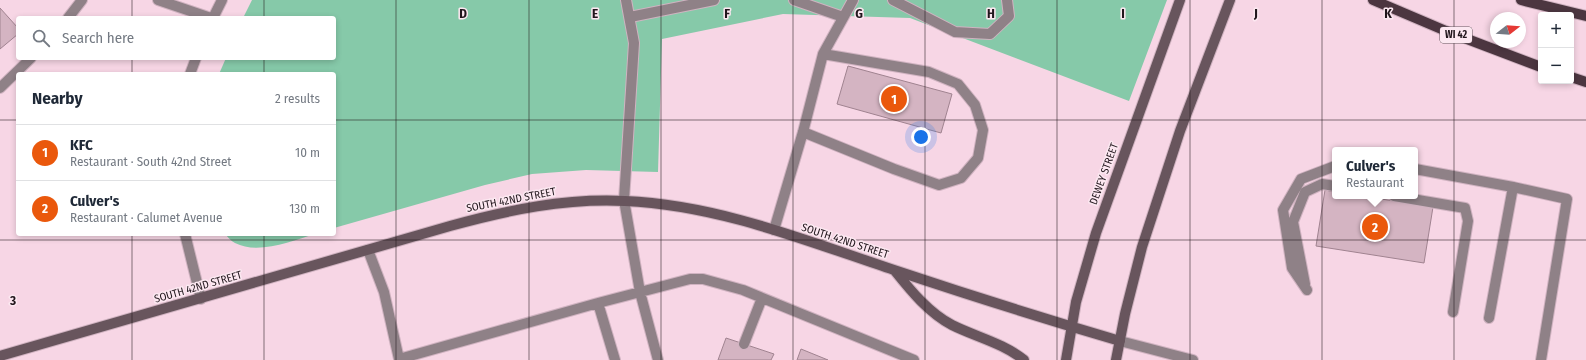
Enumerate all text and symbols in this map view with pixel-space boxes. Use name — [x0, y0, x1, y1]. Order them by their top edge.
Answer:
text: D — [459, 6, 467, 21]
text: E — [592, 6, 598, 21]
text: F — [724, 6, 730, 21]
text: G — [855, 6, 863, 21]
text: H — [987, 6, 995, 21]
text: I — [1121, 6, 1125, 21]
text: J — [1253, 6, 1258, 21]
text: K — [1384, 6, 1392, 21]
north arrow — [1490, 12, 1526, 48]
map controls — [1538, 12, 1574, 84]
button: + — [1538, 12, 1574, 48]
search box — [16, 16, 336, 60]
icon: search — [30, 27, 52, 49]
road number: WI 42 — [1440, 27, 1472, 43]
text: Search here — [62, 29, 134, 47]
button: − — [1538, 48, 1574, 84]
pin: 1 — [881, 84, 907, 114]
text: Nearby — [32, 88, 83, 109]
text: 2 results — [275, 91, 320, 106]
your location — [911, 127, 931, 147]
text: KFC — [70, 136, 93, 154]
street label: DEWEY STREET — [1087, 141, 1121, 207]
text: 1 — [42, 145, 48, 160]
text: 10 m — [295, 145, 320, 160]
popup — [1332, 147, 1418, 199]
text: Restaurant · South 42nd Street — [70, 154, 232, 169]
text: Culver's — [1346, 157, 1395, 175]
text: Restaurant — [1346, 175, 1404, 190]
street label: SOUTH 42ND STREET — [465, 185, 558, 215]
text: Culver's — [70, 192, 119, 210]
text: 2 — [42, 201, 48, 216]
text: 130 m — [289, 201, 320, 216]
text: Restaurant · Calumet Avenue — [70, 210, 222, 225]
pin: 2 — [1362, 212, 1388, 242]
street label: SOUTH 42ND STREET — [800, 221, 891, 261]
street label: SOUTH 42ND STREET — [153, 268, 244, 306]
text: 3 — [9, 293, 16, 308]

